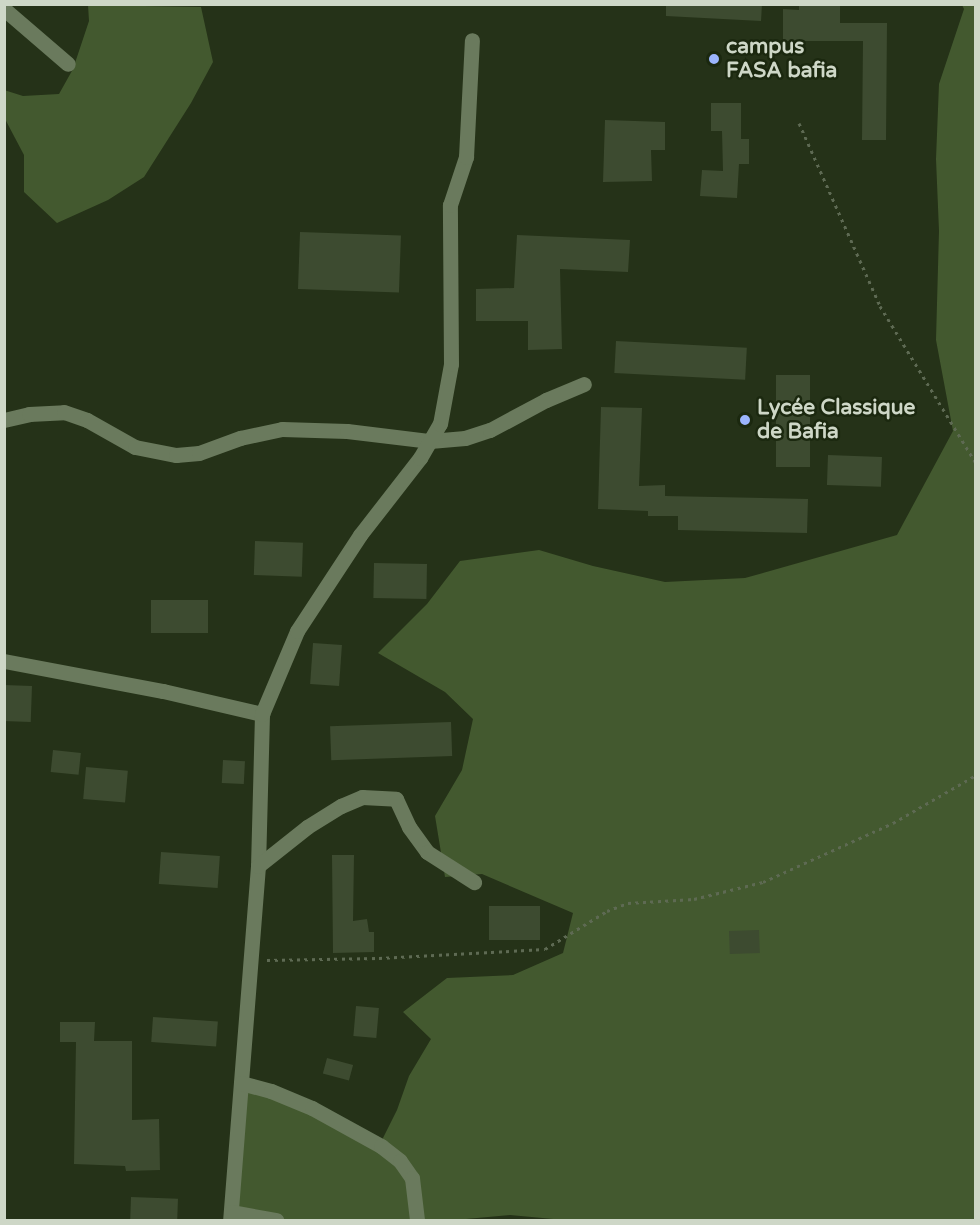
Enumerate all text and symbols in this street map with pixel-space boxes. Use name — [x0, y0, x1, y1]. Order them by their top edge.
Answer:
place label: campus FASA bafia — [726, 34, 837, 84]
marker: campus FASA bafia — [707, 52, 721, 66]
place label: Lycée Classique de Bafia — [757, 395, 916, 445]
marker: Lycée Classique de Bafia — [738, 413, 752, 427]

